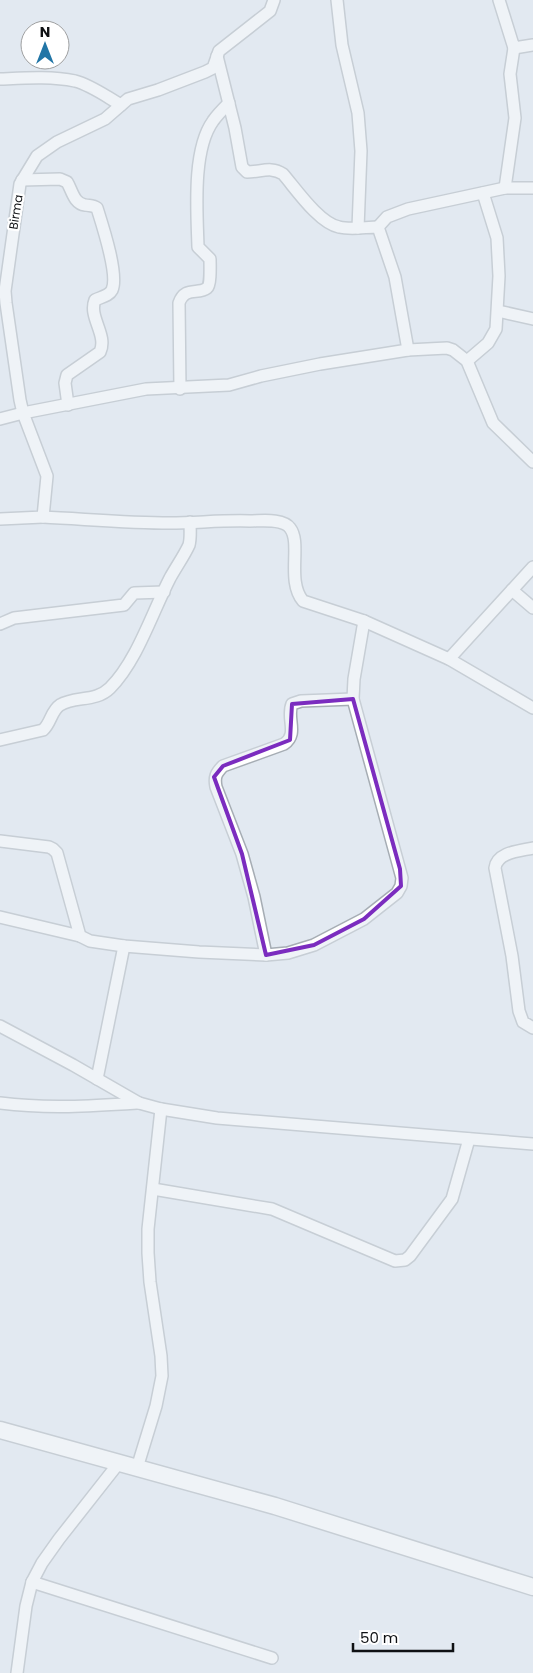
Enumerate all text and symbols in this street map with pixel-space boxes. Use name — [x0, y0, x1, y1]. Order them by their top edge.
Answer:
north arrow — [20, 20, 70, 70]
text: N — [40, 22, 50, 42]
street label: Birma — [4, 193, 27, 231]
scale bar — [353, 1620, 453, 1652]
text: 50 m — [360, 1627, 398, 1648]

